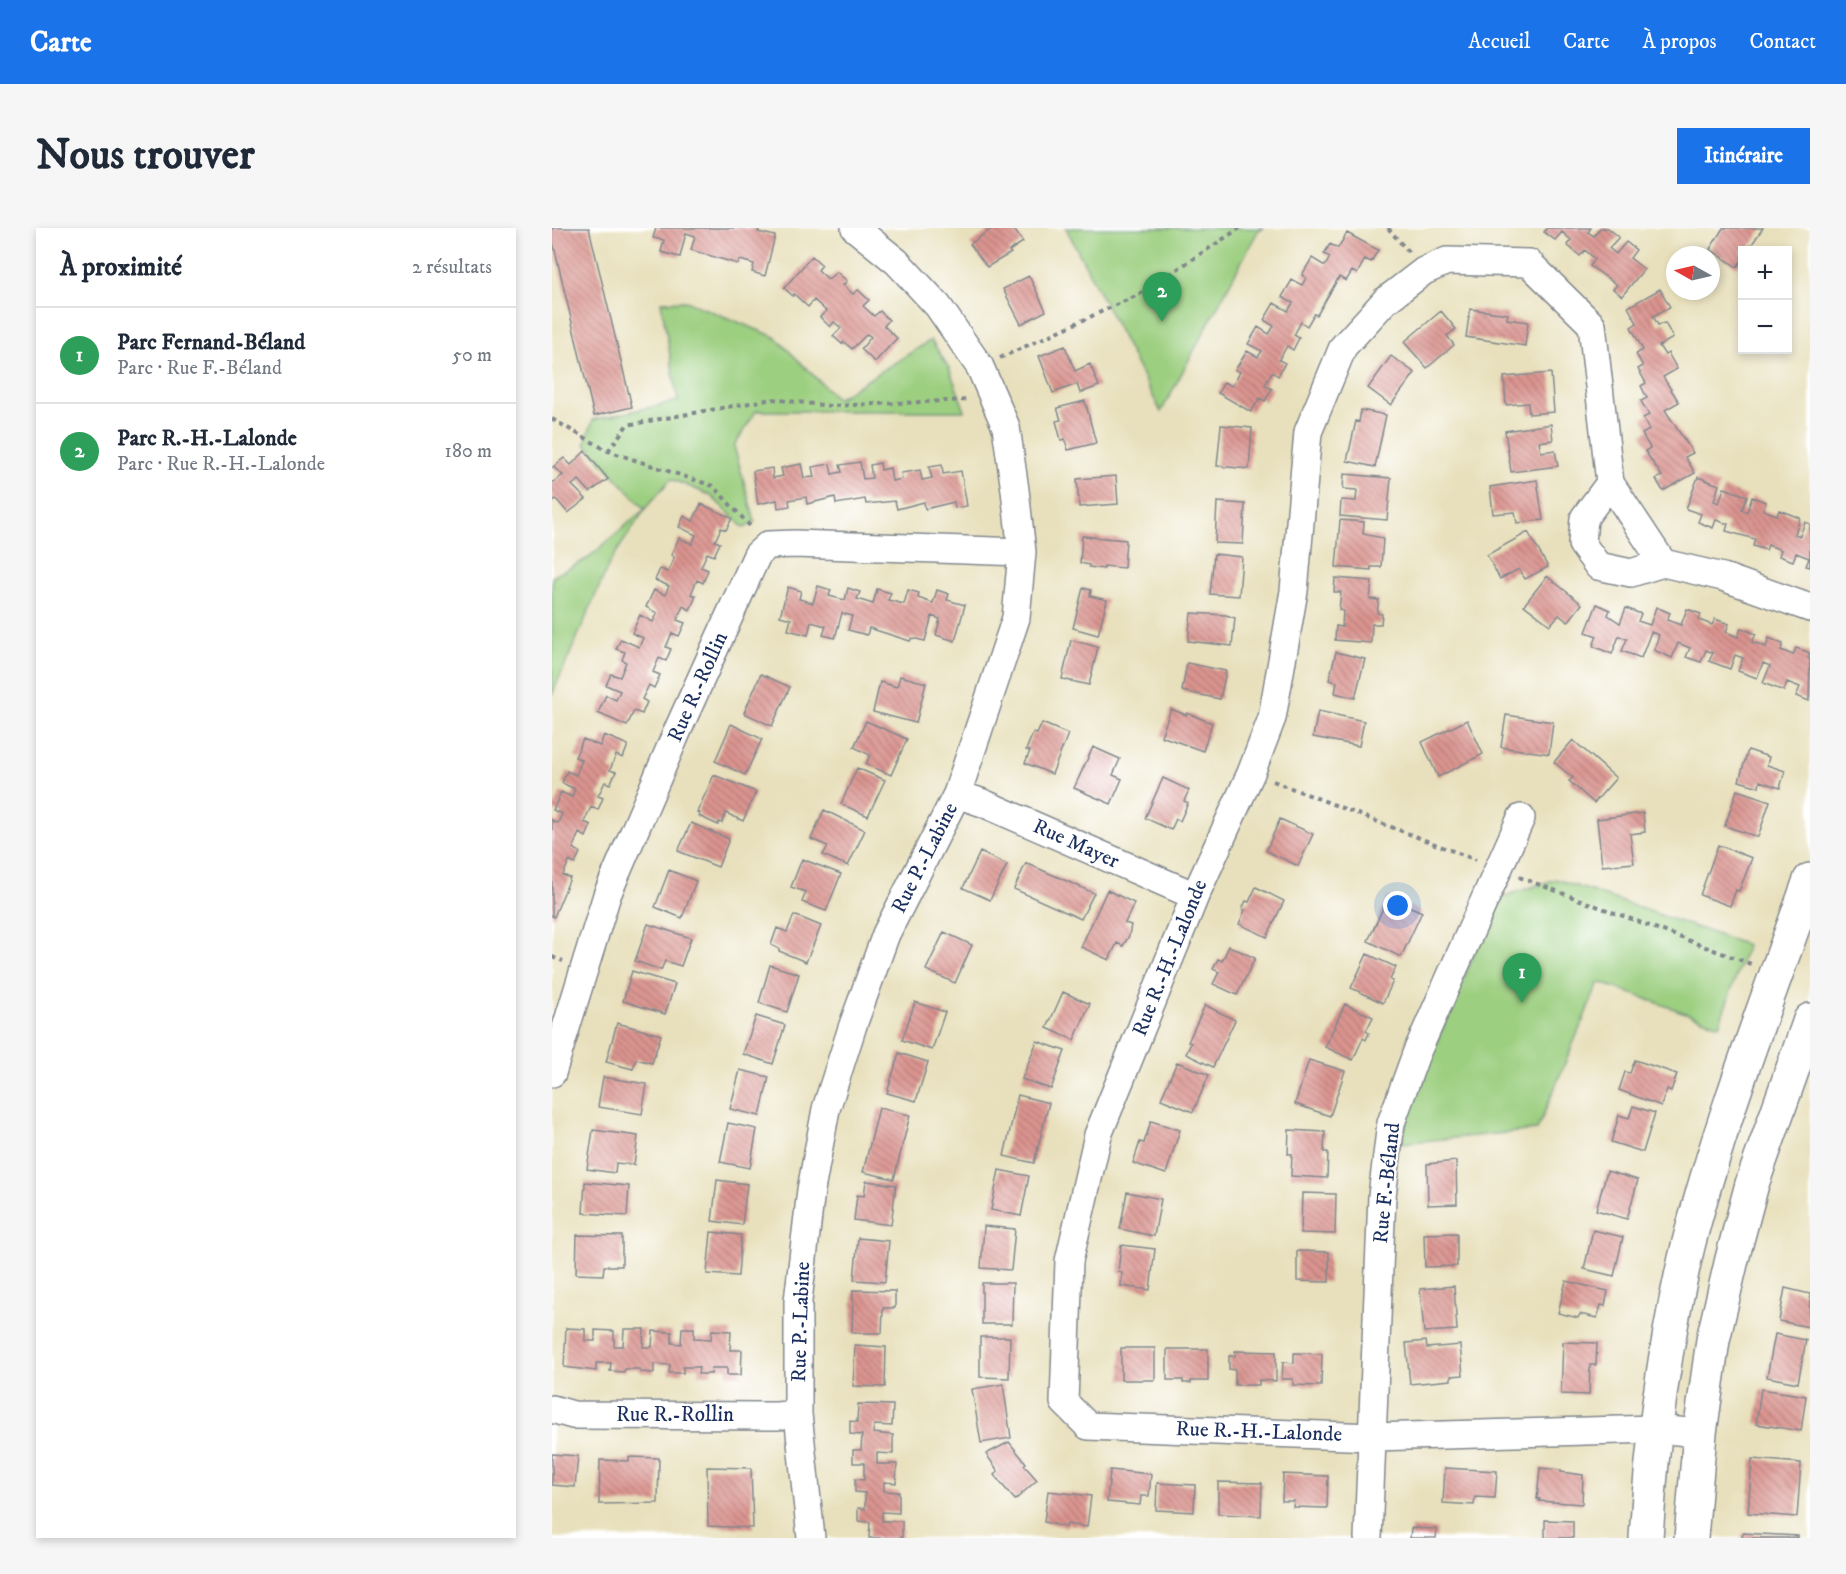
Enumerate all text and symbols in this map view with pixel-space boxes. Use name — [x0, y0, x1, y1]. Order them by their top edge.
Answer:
text: Carte — [30, 25, 92, 60]
text: Accueil — [1468, 29, 1530, 55]
text: Carte — [1563, 29, 1609, 55]
text: À propos — [1642, 29, 1717, 55]
text: Contact — [1750, 29, 1816, 55]
button: Itinéraire — [1677, 128, 1810, 184]
text: Nous trouver — [36, 130, 255, 182]
north arrow — [1666, 246, 1720, 300]
map controls — [1738, 246, 1792, 354]
button: + — [1738, 246, 1792, 300]
text: À proximité — [60, 251, 182, 284]
text: 2 résultats — [412, 255, 492, 280]
pin: 2 — [1142, 272, 1182, 322]
button: − — [1738, 300, 1792, 354]
text: Parc Fernand-Béland — [117, 329, 305, 356]
text: 1 — [76, 343, 83, 368]
text: 50 m — [452, 343, 492, 368]
text: Parc · Rue F.-Béland — [117, 356, 282, 381]
text: Parc R.-H.-Lalonde — [117, 425, 297, 452]
text: 2 — [75, 439, 84, 464]
text: 180 m — [445, 439, 492, 464]
text: Parc · Rue R.-H.-Lalonde — [117, 452, 325, 477]
street label: Rue R.-Rollin — [662, 628, 734, 746]
street label: Rue P.-Labine — [886, 798, 964, 918]
street label: Rue Mayer — [1029, 813, 1123, 875]
street label: Rue R.-H.-Lalonde — [1127, 876, 1213, 1040]
your location — [1383, 891, 1412, 920]
pin: 1 — [1502, 954, 1542, 1003]
street label: Rue F.-Béland — [1368, 1121, 1406, 1245]
street label: Rue P.-Labine — [786, 1261, 816, 1383]
street label: Rue R.-Rollin — [616, 1402, 734, 1428]
street label: Rue R.-H.-Lalonde — [1175, 1416, 1343, 1448]

